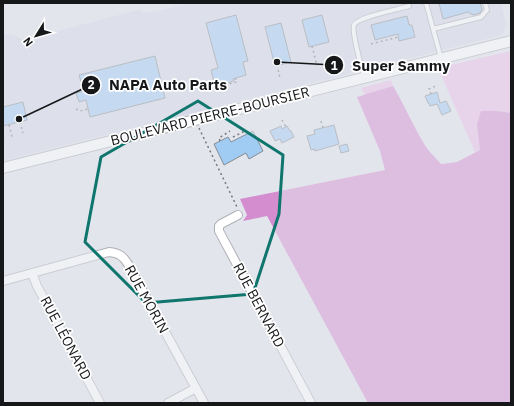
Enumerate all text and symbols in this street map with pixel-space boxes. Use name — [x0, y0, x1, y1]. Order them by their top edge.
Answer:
north arrow — [16, 16, 56, 56]
text: N — [20, 35, 36, 49]
callout: Super Sammy — [324, 52, 458, 79]
text: Super Sammy — [352, 56, 450, 75]
text: 1 — [330, 58, 338, 73]
callout: NAPA Auto Parts — [81, 72, 235, 99]
text: NAPA Auto Parts — [109, 75, 228, 94]
text: 2 — [87, 77, 95, 92]
street label: BOULEVARD PIERRE-BOURSIER — [109, 83, 311, 149]
street label: RUE BERNARD — [229, 260, 289, 350]
street label: RUE MORIN — [121, 262, 173, 336]
street label: RUE LÉONARD — [36, 293, 96, 383]

